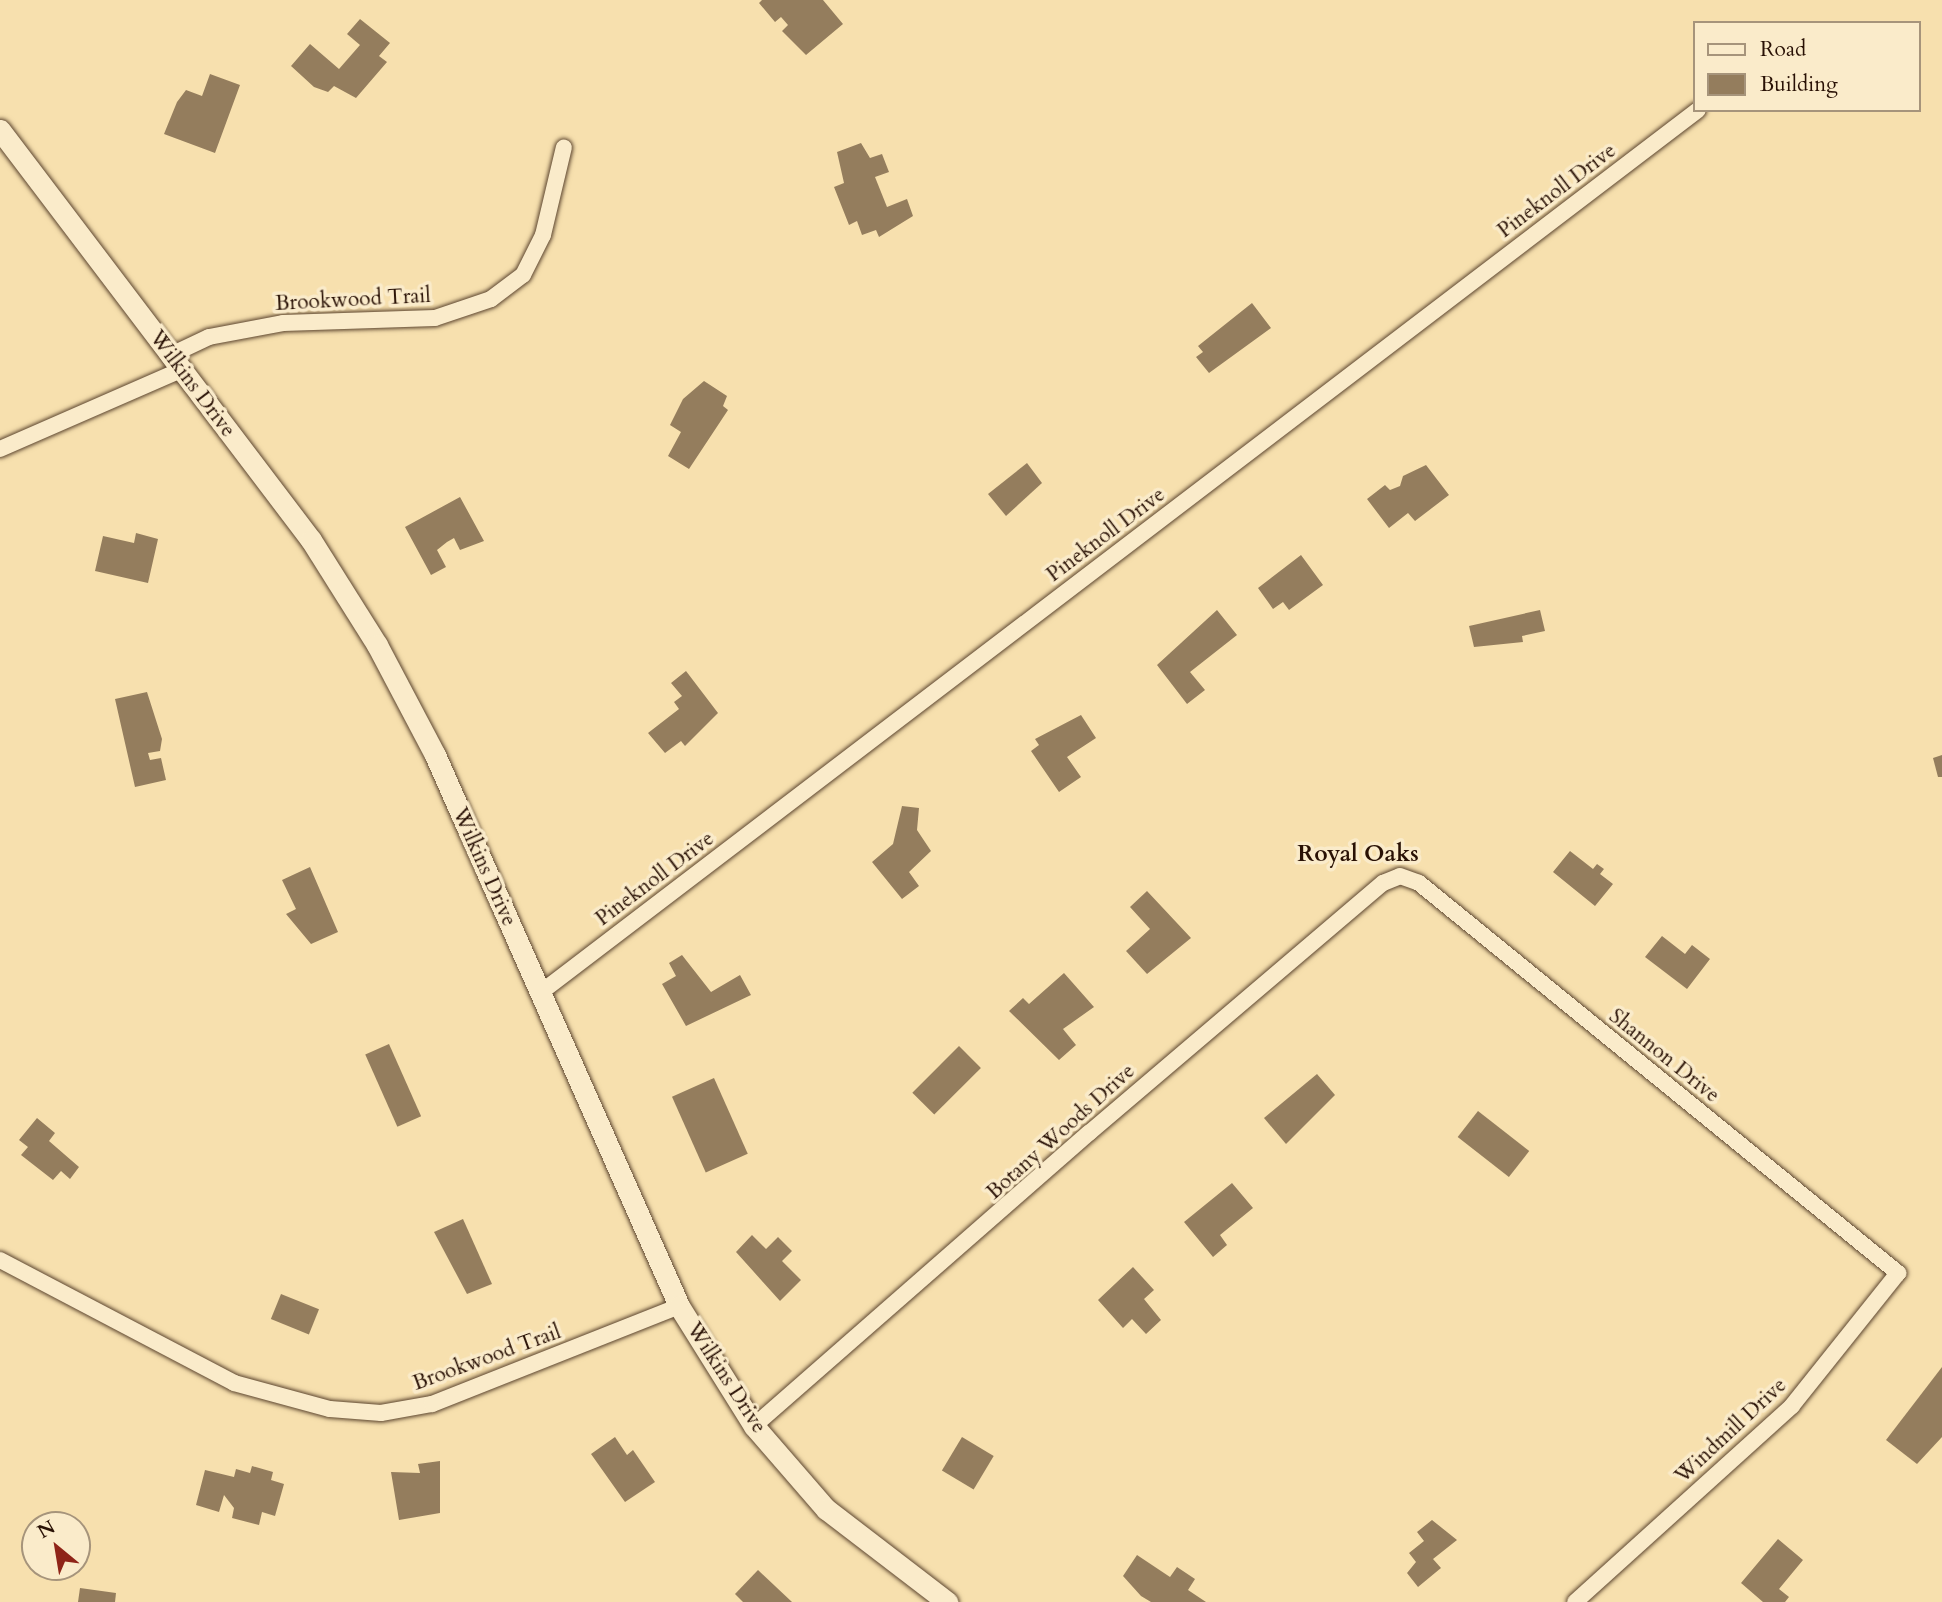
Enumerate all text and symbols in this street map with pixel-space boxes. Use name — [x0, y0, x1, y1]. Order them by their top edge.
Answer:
legend — [1694, 21, 1921, 112]
text: Road — [1760, 35, 1806, 64]
text: Building — [1760, 70, 1838, 99]
street label: Pineknoll Drive — [1493, 138, 1621, 244]
street label: Brookwood Trail — [275, 283, 431, 317]
street label: Wilkins Drive — [144, 326, 240, 442]
street label: Pineknoll Drive — [1042, 482, 1170, 588]
street label: Wilkins Drive — [447, 804, 521, 930]
street label: Pineknoll Drive — [591, 826, 719, 932]
district label: Royal Oaks — [1297, 840, 1419, 868]
street label: Shannon Drive — [1604, 1004, 1724, 1108]
street label: Botany Woods Drive — [982, 1059, 1140, 1205]
street label: Wilkins Drive — [681, 1318, 771, 1438]
street label: Brookwood Trail — [410, 1320, 564, 1396]
street label: Windmill Drive — [1670, 1373, 1792, 1489]
north arrow — [21, 1511, 91, 1581]
text: N — [33, 1514, 60, 1545]

